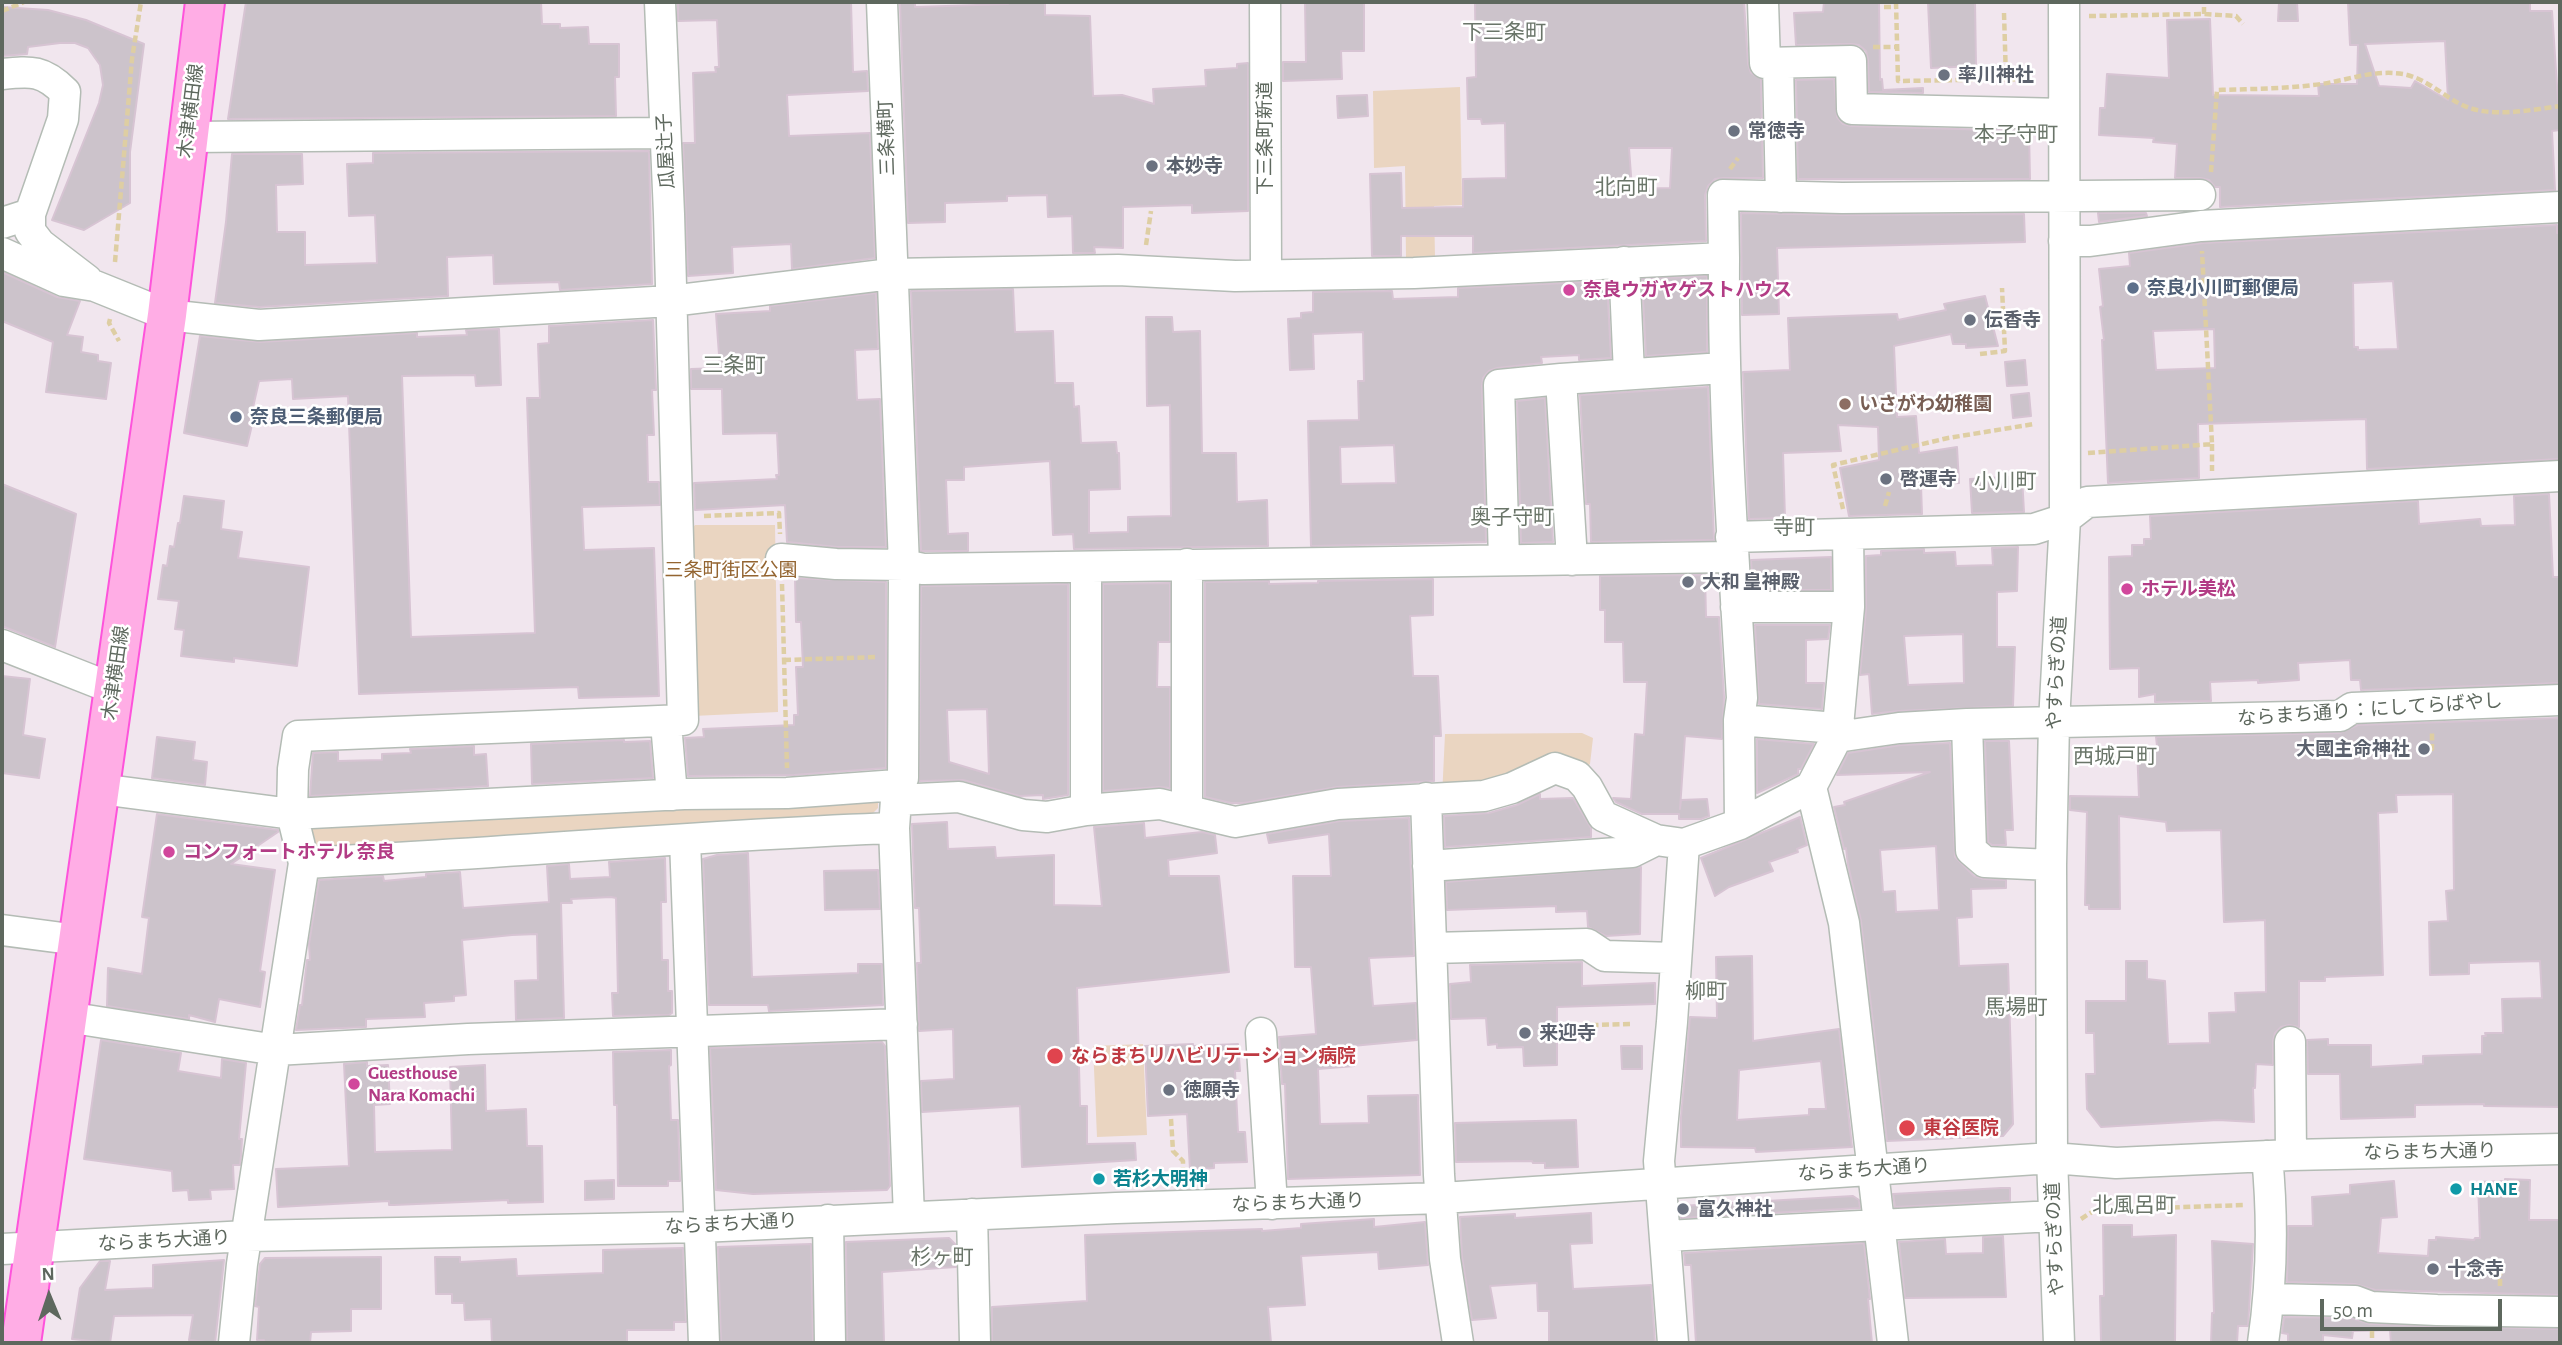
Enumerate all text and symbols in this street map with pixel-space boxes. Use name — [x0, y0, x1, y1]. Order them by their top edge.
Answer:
district label: 下三条町 — [1462, 20, 1546, 46]
street label: 木津横田線 — [174, 62, 208, 160]
place label: 率川神社 — [1958, 64, 2034, 86]
marker: 率川神社 — [1936, 67, 1952, 83]
street label: 下三条町新道 — [1254, 81, 1276, 195]
street label: 三条横町 — [874, 100, 900, 176]
street label: 瓜屋辻子 — [653, 112, 679, 190]
place label: 常徳寺 — [1748, 120, 1805, 142]
district label: 本子守町 — [1974, 122, 2058, 148]
marker: 常徳寺 — [1726, 123, 1742, 139]
place label: 本妙寺 — [1166, 155, 1223, 177]
marker: 本妙寺 — [1144, 158, 1160, 174]
district label: 北向町 — [1595, 175, 1657, 201]
place label: 奈良小川町郵便局 — [2147, 277, 2299, 299]
place label: 奈良ウガヤゲストハウス — [1583, 279, 1792, 301]
marker: 奈良小川町郵便局 — [2125, 280, 2141, 296]
marker: 奈良ウガヤゲストハウス — [1561, 282, 1577, 298]
place label: 伝香寺 — [1984, 309, 2041, 331]
marker: 伝香寺 — [1962, 312, 1978, 328]
district label: 三条町 — [703, 353, 765, 379]
place label: いさがわ幼稚園 — [1859, 393, 1992, 415]
marker: いさがわ幼稚園 — [1837, 396, 1853, 412]
place label: 奈良三条郵便局 — [250, 406, 383, 428]
marker: 奈良三条郵便局 — [228, 409, 244, 425]
place label: 啓運寺 — [1900, 468, 1957, 490]
district label: 小川町 — [1974, 469, 2036, 495]
marker: 啓運寺 — [1878, 471, 1894, 487]
district label: 奥子守町 — [1470, 505, 1554, 531]
district label: 寺町 — [1773, 515, 1815, 541]
park label: 三条町街区公園 — [665, 559, 797, 581]
place label: 大和 皇神殿 — [1702, 571, 1800, 593]
marker: 大和 皇神殿 — [1680, 574, 1696, 590]
place label: ホテル美松 — [2141, 578, 2236, 600]
marker: ホテル美松 — [2119, 581, 2135, 597]
street label: やすらぎの道 — [2043, 615, 2071, 731]
street label: 木津横田線 — [98, 624, 134, 722]
street label: ならまち通り：にしてらばやし — [2237, 689, 2503, 731]
place label: 大國主命神社 — [2296, 738, 2410, 760]
marker: 大國主命神社 — [2416, 741, 2432, 757]
district label: 西城戸町 — [2073, 744, 2157, 770]
place label: コンフォートホテル 奈良 — [183, 841, 395, 863]
marker: コンフォートホテル 奈良 — [161, 844, 177, 860]
district label: 柳町 — [1685, 979, 1727, 1005]
district label: 馬場町 — [1985, 995, 2047, 1021]
place label: 来迎寺 — [1539, 1022, 1596, 1044]
marker: 来迎寺 — [1517, 1025, 1533, 1041]
place label: ならまちリハビリテーション病院 — [1071, 1045, 1356, 1067]
marker: ならまちリハビリテーション病院 — [1045, 1046, 1065, 1066]
place label: Guesthouse Nara Komachi — [368, 1062, 475, 1106]
marker: Guesthouse Nara Komachi — [346, 1076, 362, 1092]
place label: 徳願寺 — [1183, 1079, 1240, 1101]
marker: 徳願寺 — [1161, 1082, 1177, 1098]
place label: 東谷医院 — [1923, 1117, 1999, 1139]
marker: 東谷医院 — [1897, 1118, 1917, 1138]
street label: ならまち大通り — [2363, 1139, 2497, 1165]
street label: ならまち大通り — [1797, 1154, 1931, 1186]
place label: 若杉大明神 — [1113, 1168, 1208, 1190]
marker: 若杉大明神 — [1091, 1171, 1107, 1187]
place label: HANE — [2470, 1178, 2517, 1200]
marker: HANE — [2448, 1181, 2464, 1197]
street label: やすらぎの道 — [2042, 1182, 2068, 1296]
street label: ならまち大通り — [1231, 1189, 1365, 1217]
district label: 北風呂町 — [2092, 1193, 2176, 1219]
place label: 富久神社 — [1697, 1198, 1773, 1220]
marker: 富久神社 — [1675, 1201, 1691, 1217]
street label: ならまち大通り — [664, 1209, 798, 1239]
street label: ならまち大通り — [97, 1226, 231, 1256]
district label: 杉ヶ町 — [911, 1245, 973, 1271]
place label: 十念寺 — [2447, 1258, 2504, 1280]
north arrow — [14, 1261, 84, 1331]
marker: 十念寺 — [2425, 1261, 2441, 1277]
text: N — [41, 1265, 55, 1284]
scale bar — [2324, 1286, 2506, 1330]
text: 50 m — [2333, 1300, 2373, 1321]

